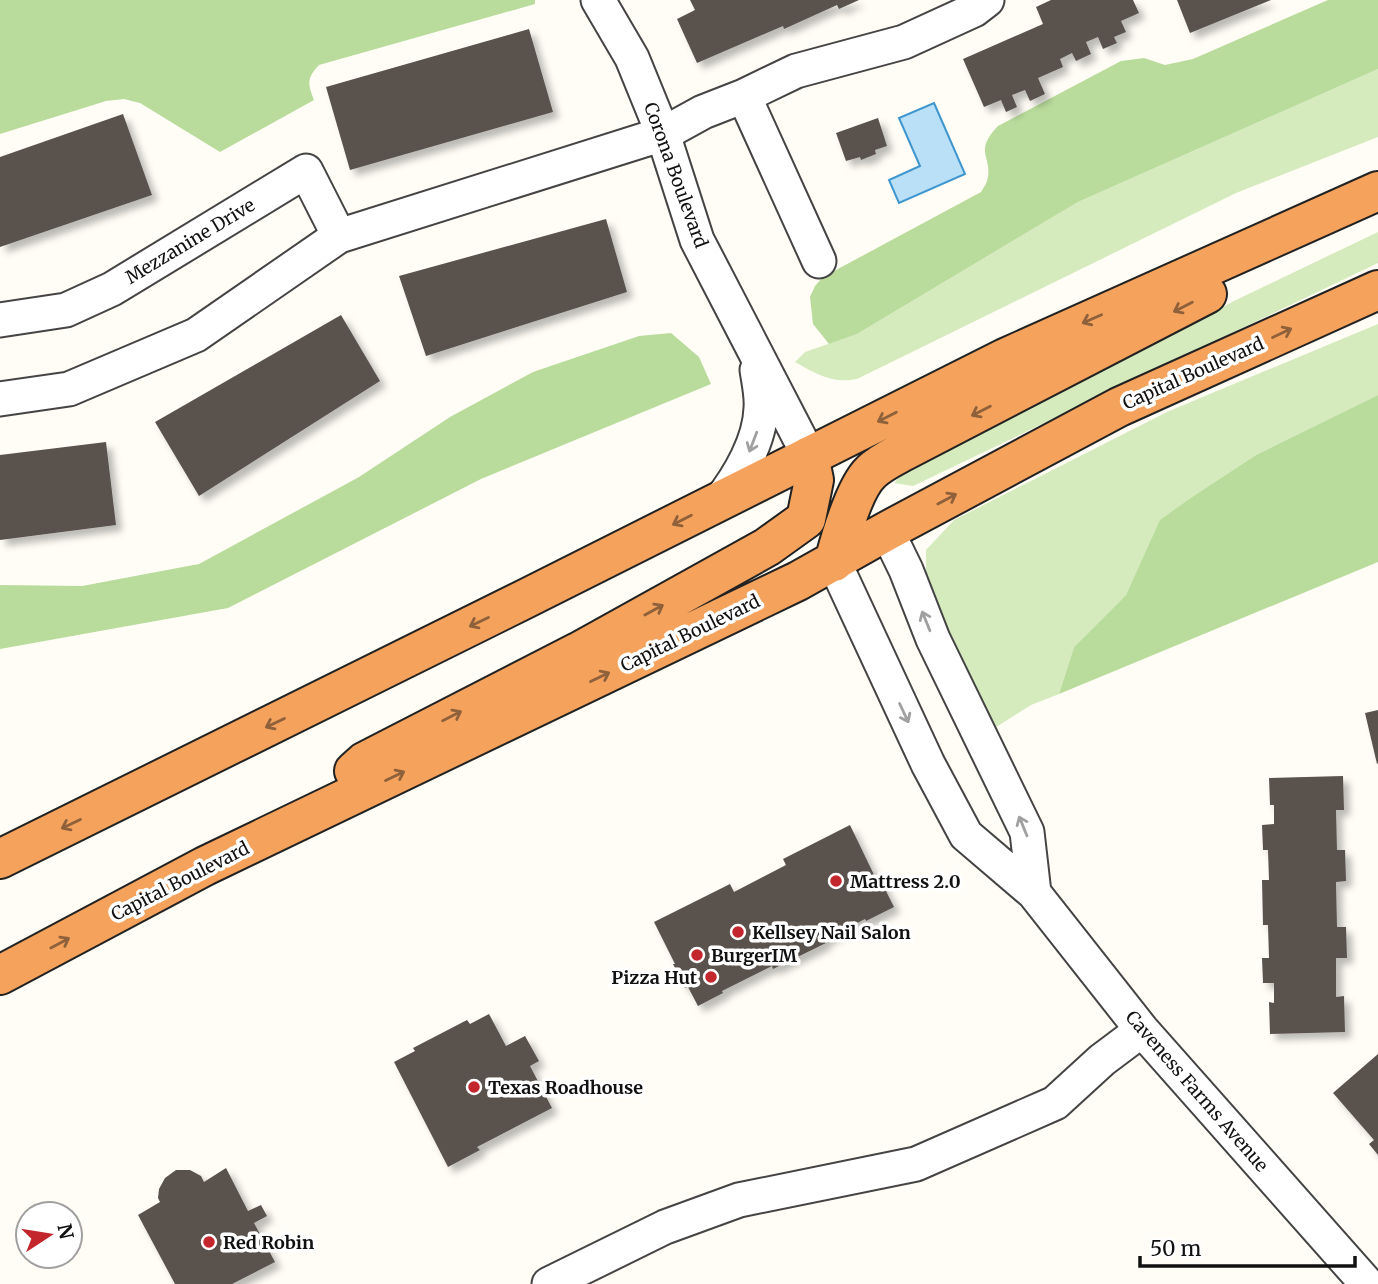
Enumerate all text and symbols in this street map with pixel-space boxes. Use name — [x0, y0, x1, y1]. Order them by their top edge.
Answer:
street label: Corona Boulevard — [639, 99, 713, 251]
street label: Mezzanine Drive — [121, 193, 259, 289]
one-way arrow — [1173, 300, 1193, 314]
one-way arrow — [1082, 313, 1103, 326]
one-way arrow — [1271, 326, 1293, 339]
street label: Capital Boulevard — [1119, 331, 1267, 414]
one-way arrow — [971, 405, 991, 419]
one-way arrow — [877, 411, 898, 425]
one-way arrow — [746, 430, 758, 452]
one-way arrow — [936, 492, 957, 505]
one-way arrow — [672, 514, 693, 528]
street label: Capital Boulevard — [617, 589, 764, 677]
one-way arrow — [643, 603, 663, 617]
one-way arrow — [918, 610, 931, 632]
one-way arrow — [469, 616, 490, 630]
one-way arrow — [589, 669, 610, 683]
one-way arrow — [898, 702, 911, 723]
one-way arrow — [441, 709, 462, 723]
one-way arrow — [265, 717, 286, 731]
one-way arrow — [384, 768, 405, 782]
one-way arrow — [1015, 816, 1028, 837]
one-way arrow — [61, 818, 82, 831]
street label: Capital Boulevard — [107, 836, 253, 926]
place label: Mattress 2.0 — [850, 870, 961, 893]
marker: Mattress 2.0 — [828, 873, 844, 889]
place label: Kellsey Nail Salon — [752, 921, 911, 944]
marker: Kellsey Nail Salon — [730, 924, 746, 940]
one-way arrow — [49, 936, 70, 949]
place label: BurgerIM — [711, 944, 798, 967]
marker: BurgerIM — [689, 947, 705, 963]
place label: Pizza Hut — [611, 966, 698, 989]
marker: Pizza Hut — [703, 969, 719, 985]
street label: Caveness Farms Avenue — [1121, 1006, 1273, 1176]
place label: Texas Roadhouse — [488, 1076, 643, 1099]
marker: Texas Roadhouse — [466, 1079, 482, 1095]
north arrow — [14, 1200, 84, 1270]
text: N — [52, 1222, 79, 1241]
scale bar — [1140, 1224, 1355, 1268]
place label: Red Robin — [223, 1231, 314, 1254]
marker: Red Robin — [201, 1234, 217, 1250]
text: 50 m — [1150, 1235, 1201, 1262]

